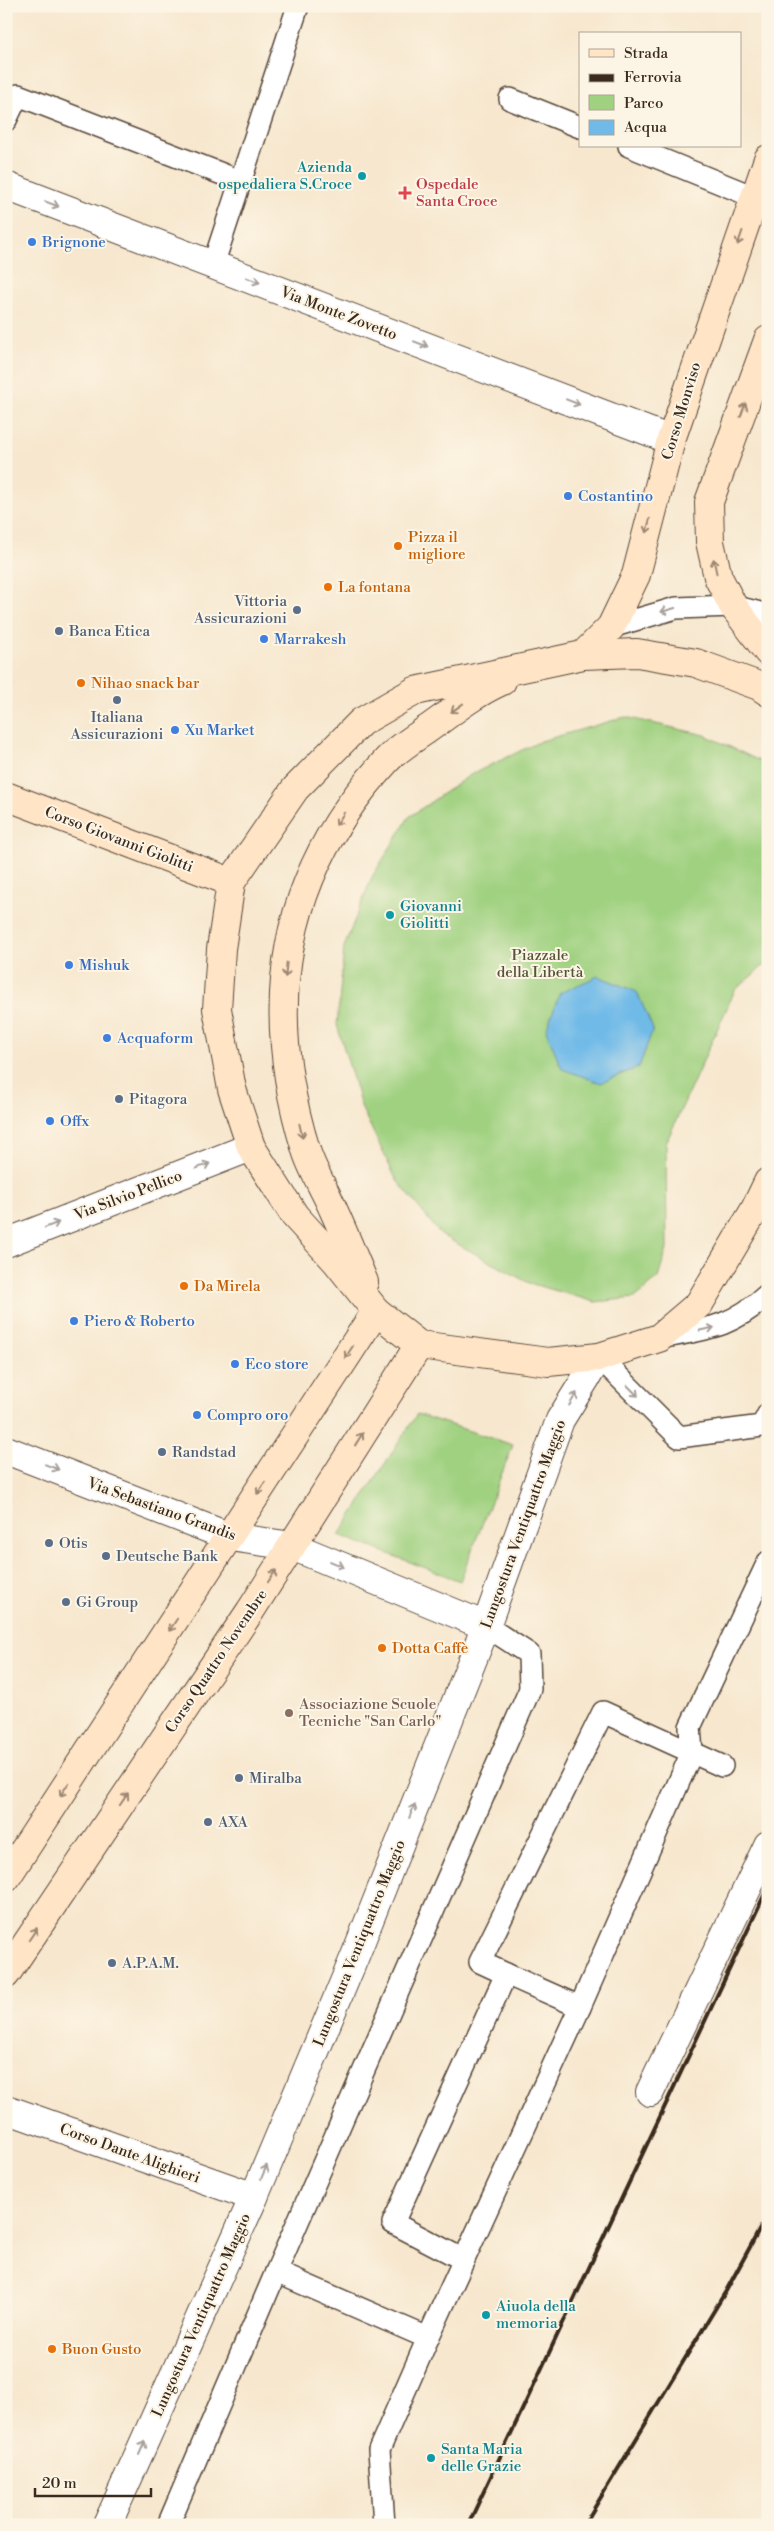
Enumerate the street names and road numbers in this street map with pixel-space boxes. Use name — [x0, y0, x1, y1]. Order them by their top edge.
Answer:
street label: Via Monte Zovetto — [277, 282, 400, 344]
street label: Corso Monviso — [658, 360, 705, 462]
street label: Corso Giovanni Giolitti — [42, 802, 196, 877]
street label: Via Silvio Pellico — [70, 1166, 185, 1225]
street label: Lungostura Ventiquattro Maggio — [477, 1417, 570, 1631]
street label: Via Sebastiano Grandis — [84, 1473, 239, 1545]
street label: Corso Quattro Novembre — [161, 1586, 272, 1737]
street label: Lungostura Ventiquattro Maggio — [309, 1837, 410, 2049]
street label: Corso Dante Alighieri — [57, 2119, 203, 2188]
street label: Lungostura Ventiquattro Maggio — [148, 2210, 255, 2420]

